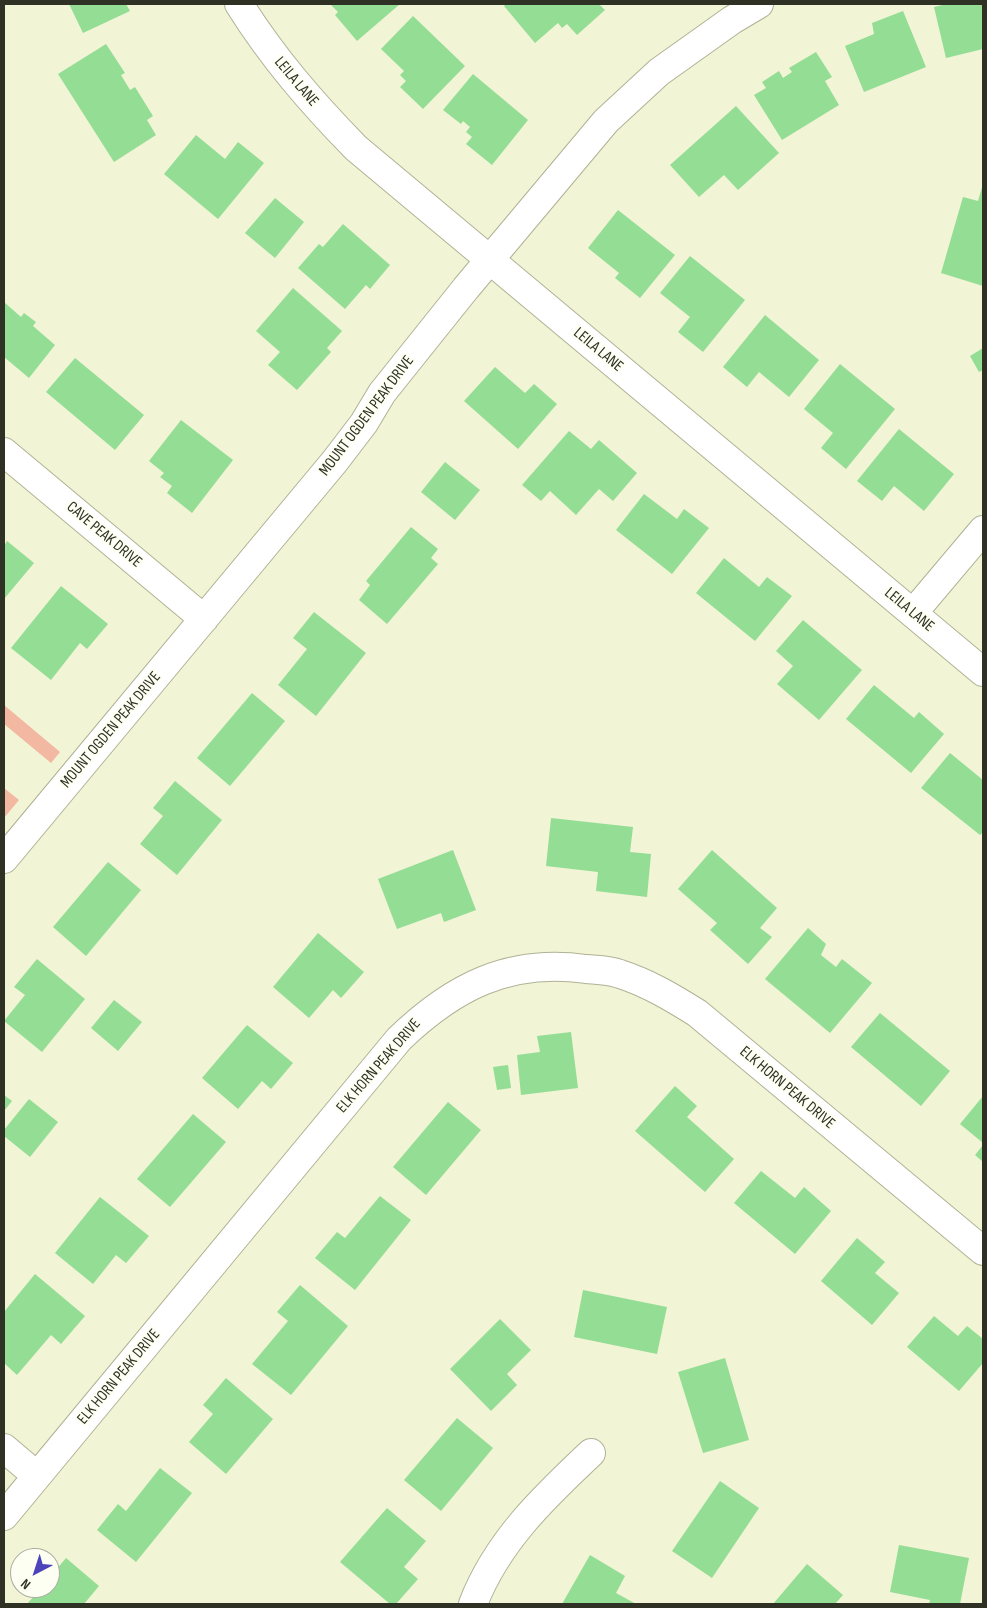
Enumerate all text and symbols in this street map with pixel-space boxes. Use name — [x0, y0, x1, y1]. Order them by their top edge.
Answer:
street label: LEILA LANE — [270, 53, 322, 111]
street label: LEILA LANE — [569, 324, 627, 376]
street label: MOUNT OGDEN PEAK DRIVE — [315, 352, 419, 480]
street label: CAVE PEAK DRIVE — [62, 498, 146, 572]
street label: LEILA LANE — [880, 584, 938, 636]
street label: MOUNT OGDEN PEAK DRIVE — [57, 668, 165, 792]
street label: ELK HORN PEAK DRIVE — [333, 1015, 425, 1117]
street label: ELK HORN PEAK DRIVE — [735, 1043, 839, 1133]
street label: ELK HORN PEAK DRIVE — [74, 1325, 164, 1429]
north arrow — [10, 1548, 60, 1598]
text: N — [17, 1575, 34, 1593]

